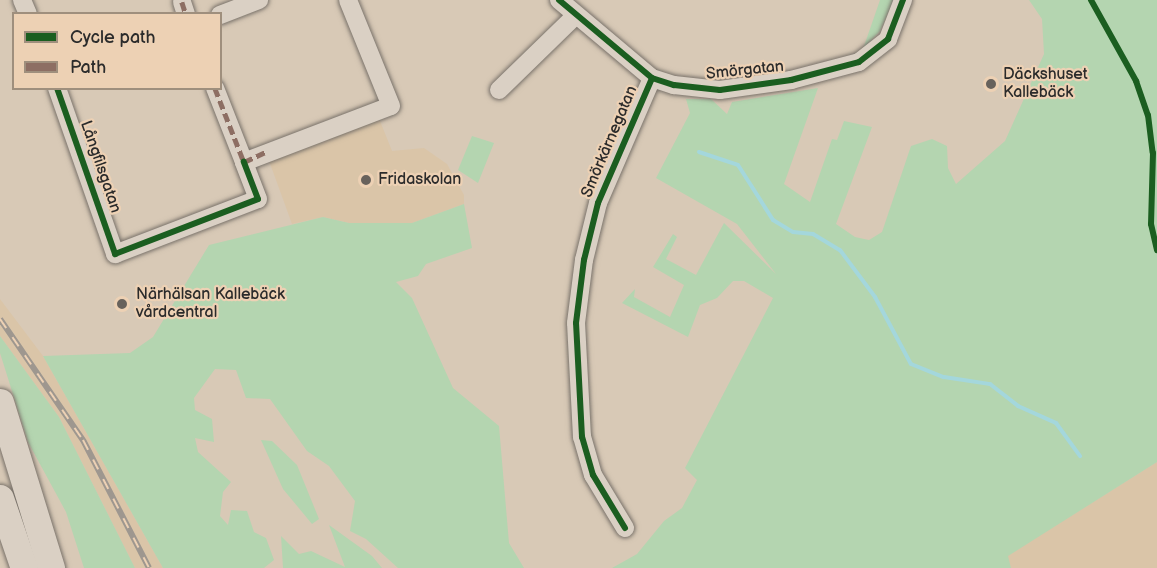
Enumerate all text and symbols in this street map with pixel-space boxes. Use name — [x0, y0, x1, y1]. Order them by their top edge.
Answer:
legend — [12, 12, 222, 90]
text: Cycle path — [70, 27, 156, 48]
text: Path — [70, 57, 106, 78]
street label: Smörgatan — [705, 57, 785, 85]
place label: Däckshuset Kallebäck — [1003, 65, 1088, 103]
marker: Däckshuset Kallebäck — [984, 77, 998, 91]
street label: Smörkärnegatan — [578, 83, 642, 201]
street label: Långfilsgatan — [75, 118, 125, 216]
place label: Fridaskolan — [378, 170, 461, 190]
marker: Fridaskolan — [359, 173, 373, 187]
place label: Närhälsan Kallebäck vårdcentral — [136, 285, 285, 323]
marker: Närhälsan Kallebäck vårdcentral — [113, 295, 131, 313]

